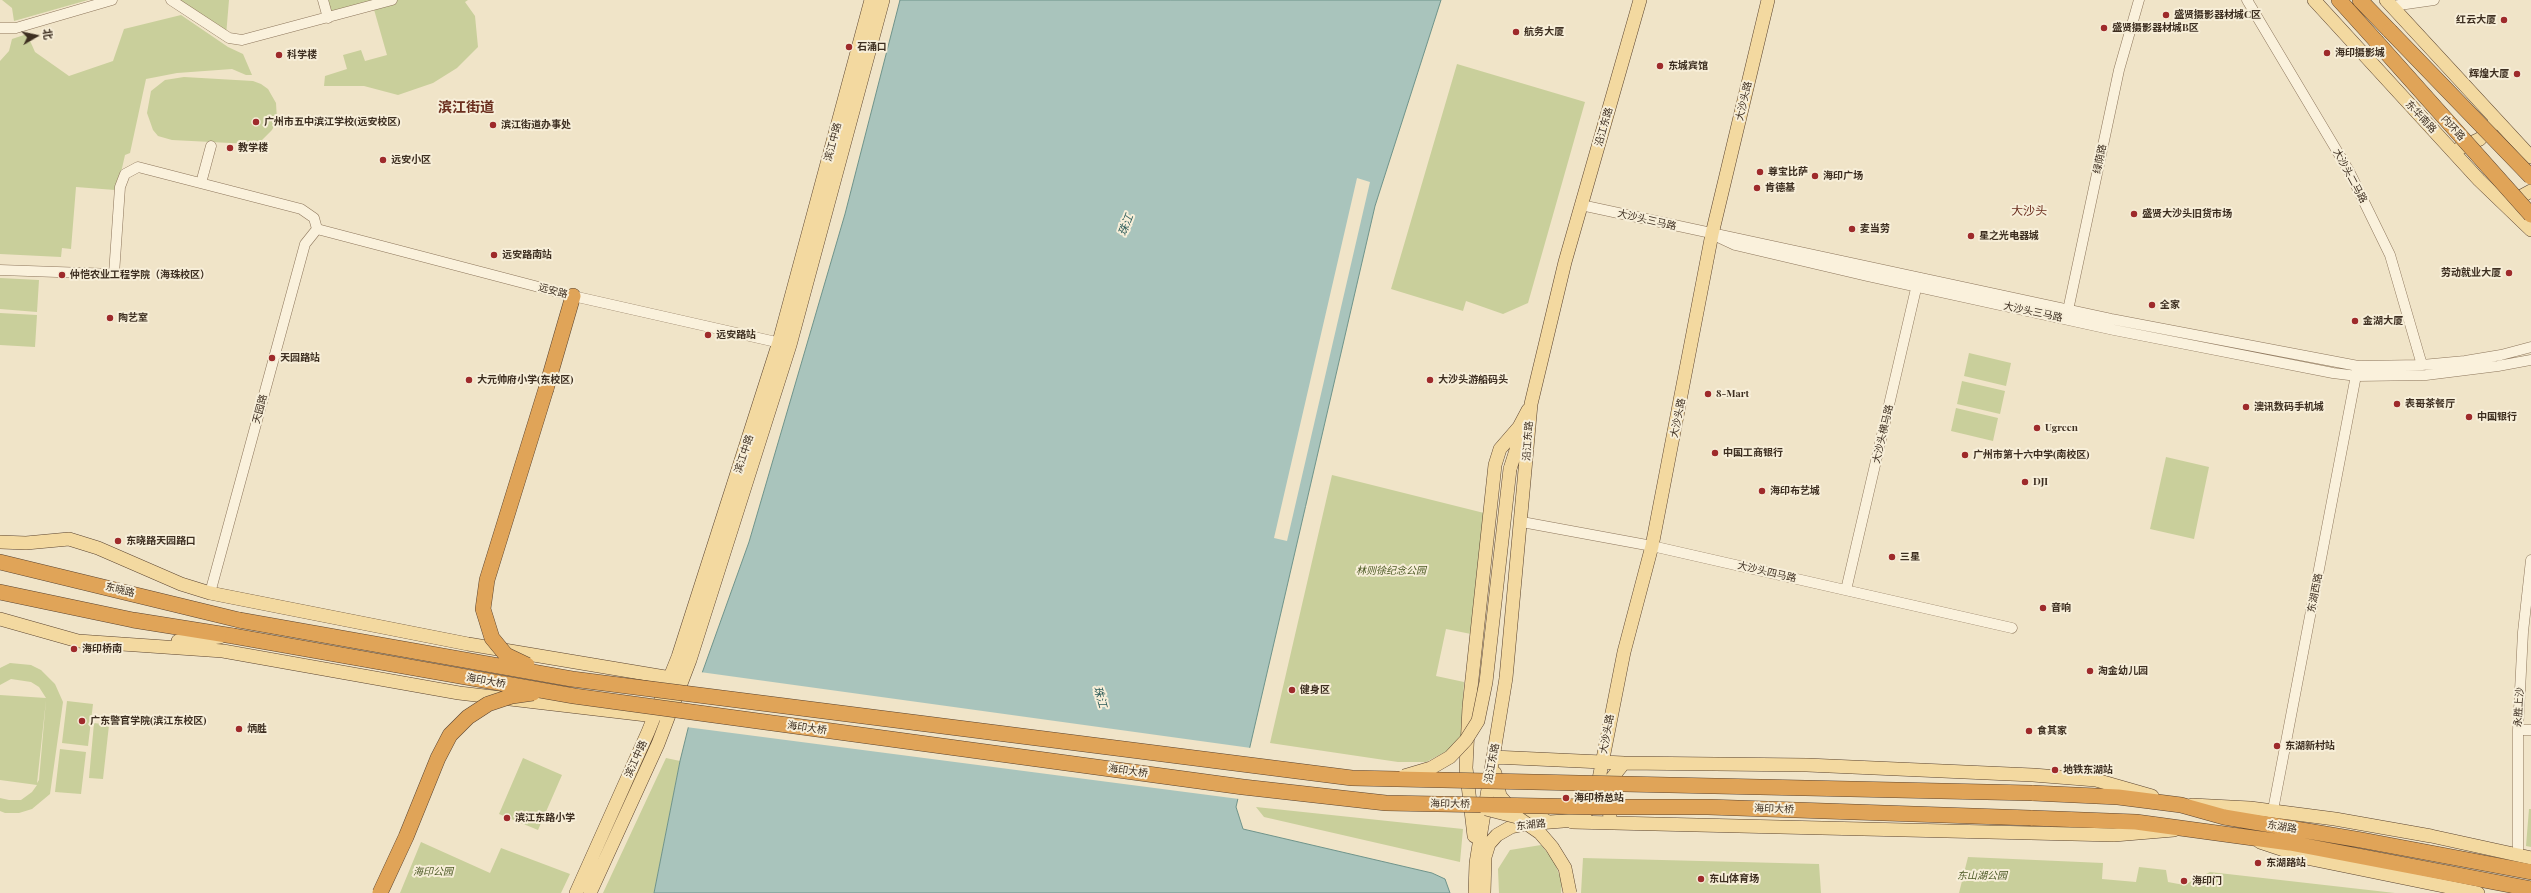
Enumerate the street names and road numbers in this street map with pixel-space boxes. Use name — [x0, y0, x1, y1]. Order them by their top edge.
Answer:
street label: 大沙头路 — [1734, 80, 1754, 122]
street label: 东华南路 — [2403, 98, 2439, 136]
street label: 沿江东路 — [1593, 106, 1615, 148]
street label: 内环路 — [2439, 113, 2467, 143]
street label: 滨江中路 — [822, 121, 844, 163]
street label: 绿荫路 — [2091, 143, 2109, 175]
street label: 大沙头二马路 — [2331, 147, 2369, 205]
street label: 大沙头三马路 — [1616, 207, 1678, 233]
street label: 远安路 — [537, 281, 569, 301]
street label: 大沙头三马路 — [2002, 300, 2064, 324]
street label: 天园路 — [250, 393, 270, 425]
street label: 大沙头路 — [1668, 397, 1688, 439]
street label: 大沙头横马路 — [1870, 403, 1896, 465]
street label: 沿江东路 — [1521, 421, 1535, 461]
street label: 滨江中路 — [732, 433, 756, 475]
street label: 大沙头四马路 — [1736, 559, 1798, 585]
street label: 东湖西路 — [2305, 572, 2325, 614]
street label: 东晓路 — [104, 581, 136, 599]
street label: 海印大桥 — [465, 672, 507, 690]
street label: 永胜上沙 — [2512, 687, 2526, 727]
street label: 大沙头路 — [1598, 713, 1616, 755]
street label: 海印大桥 — [786, 719, 828, 737]
street label: 滨江中路 — [622, 738, 650, 780]
street label: 沿江东路 — [1482, 742, 1502, 784]
street label: 海印大桥 — [1107, 762, 1149, 780]
street label: 海印大桥 — [1430, 798, 1470, 810]
street label: 海印大桥 — [1754, 802, 1794, 816]
street label: 东湖路 — [1515, 817, 1547, 833]
street label: 东湖路 — [2266, 819, 2298, 835]

